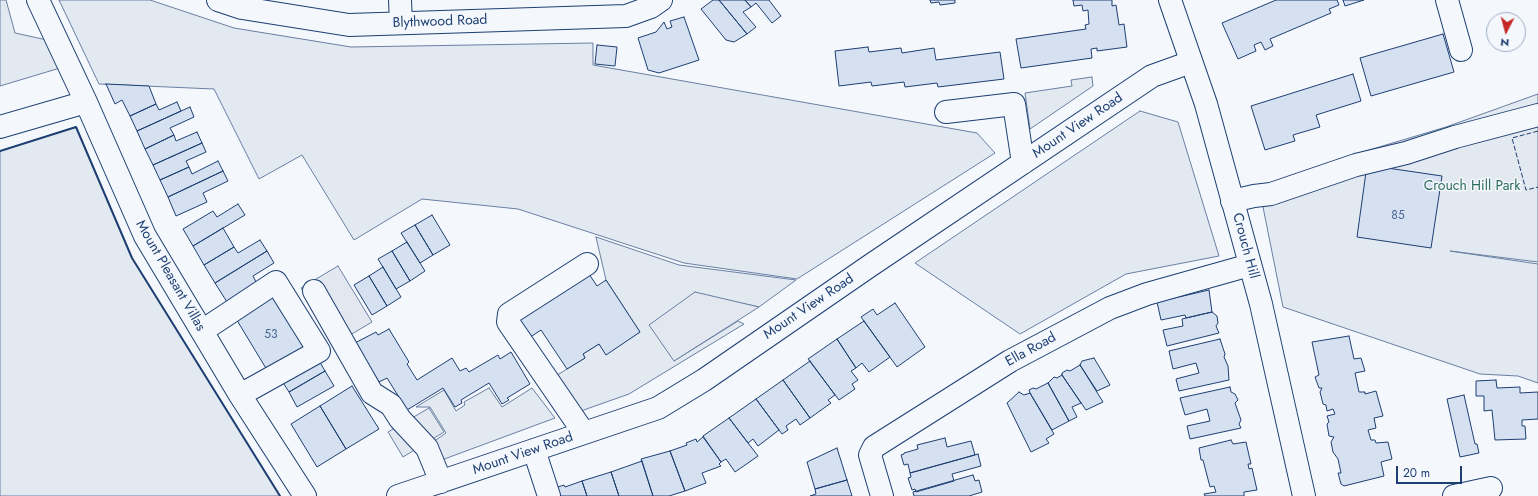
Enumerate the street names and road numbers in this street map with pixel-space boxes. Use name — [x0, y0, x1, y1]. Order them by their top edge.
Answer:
street label: Blythwood Road — [392, 12, 488, 32]
street label: Mount View Road — [1030, 90, 1126, 162]
street label: Crouch Hill — [1228, 211, 1262, 281]
street label: Mount Pleasant Villas — [131, 218, 209, 334]
street label: Mount View Road — [761, 271, 857, 343]
street label: Ella Road — [1003, 329, 1059, 371]
street label: Mount View Road — [471, 429, 575, 479]

